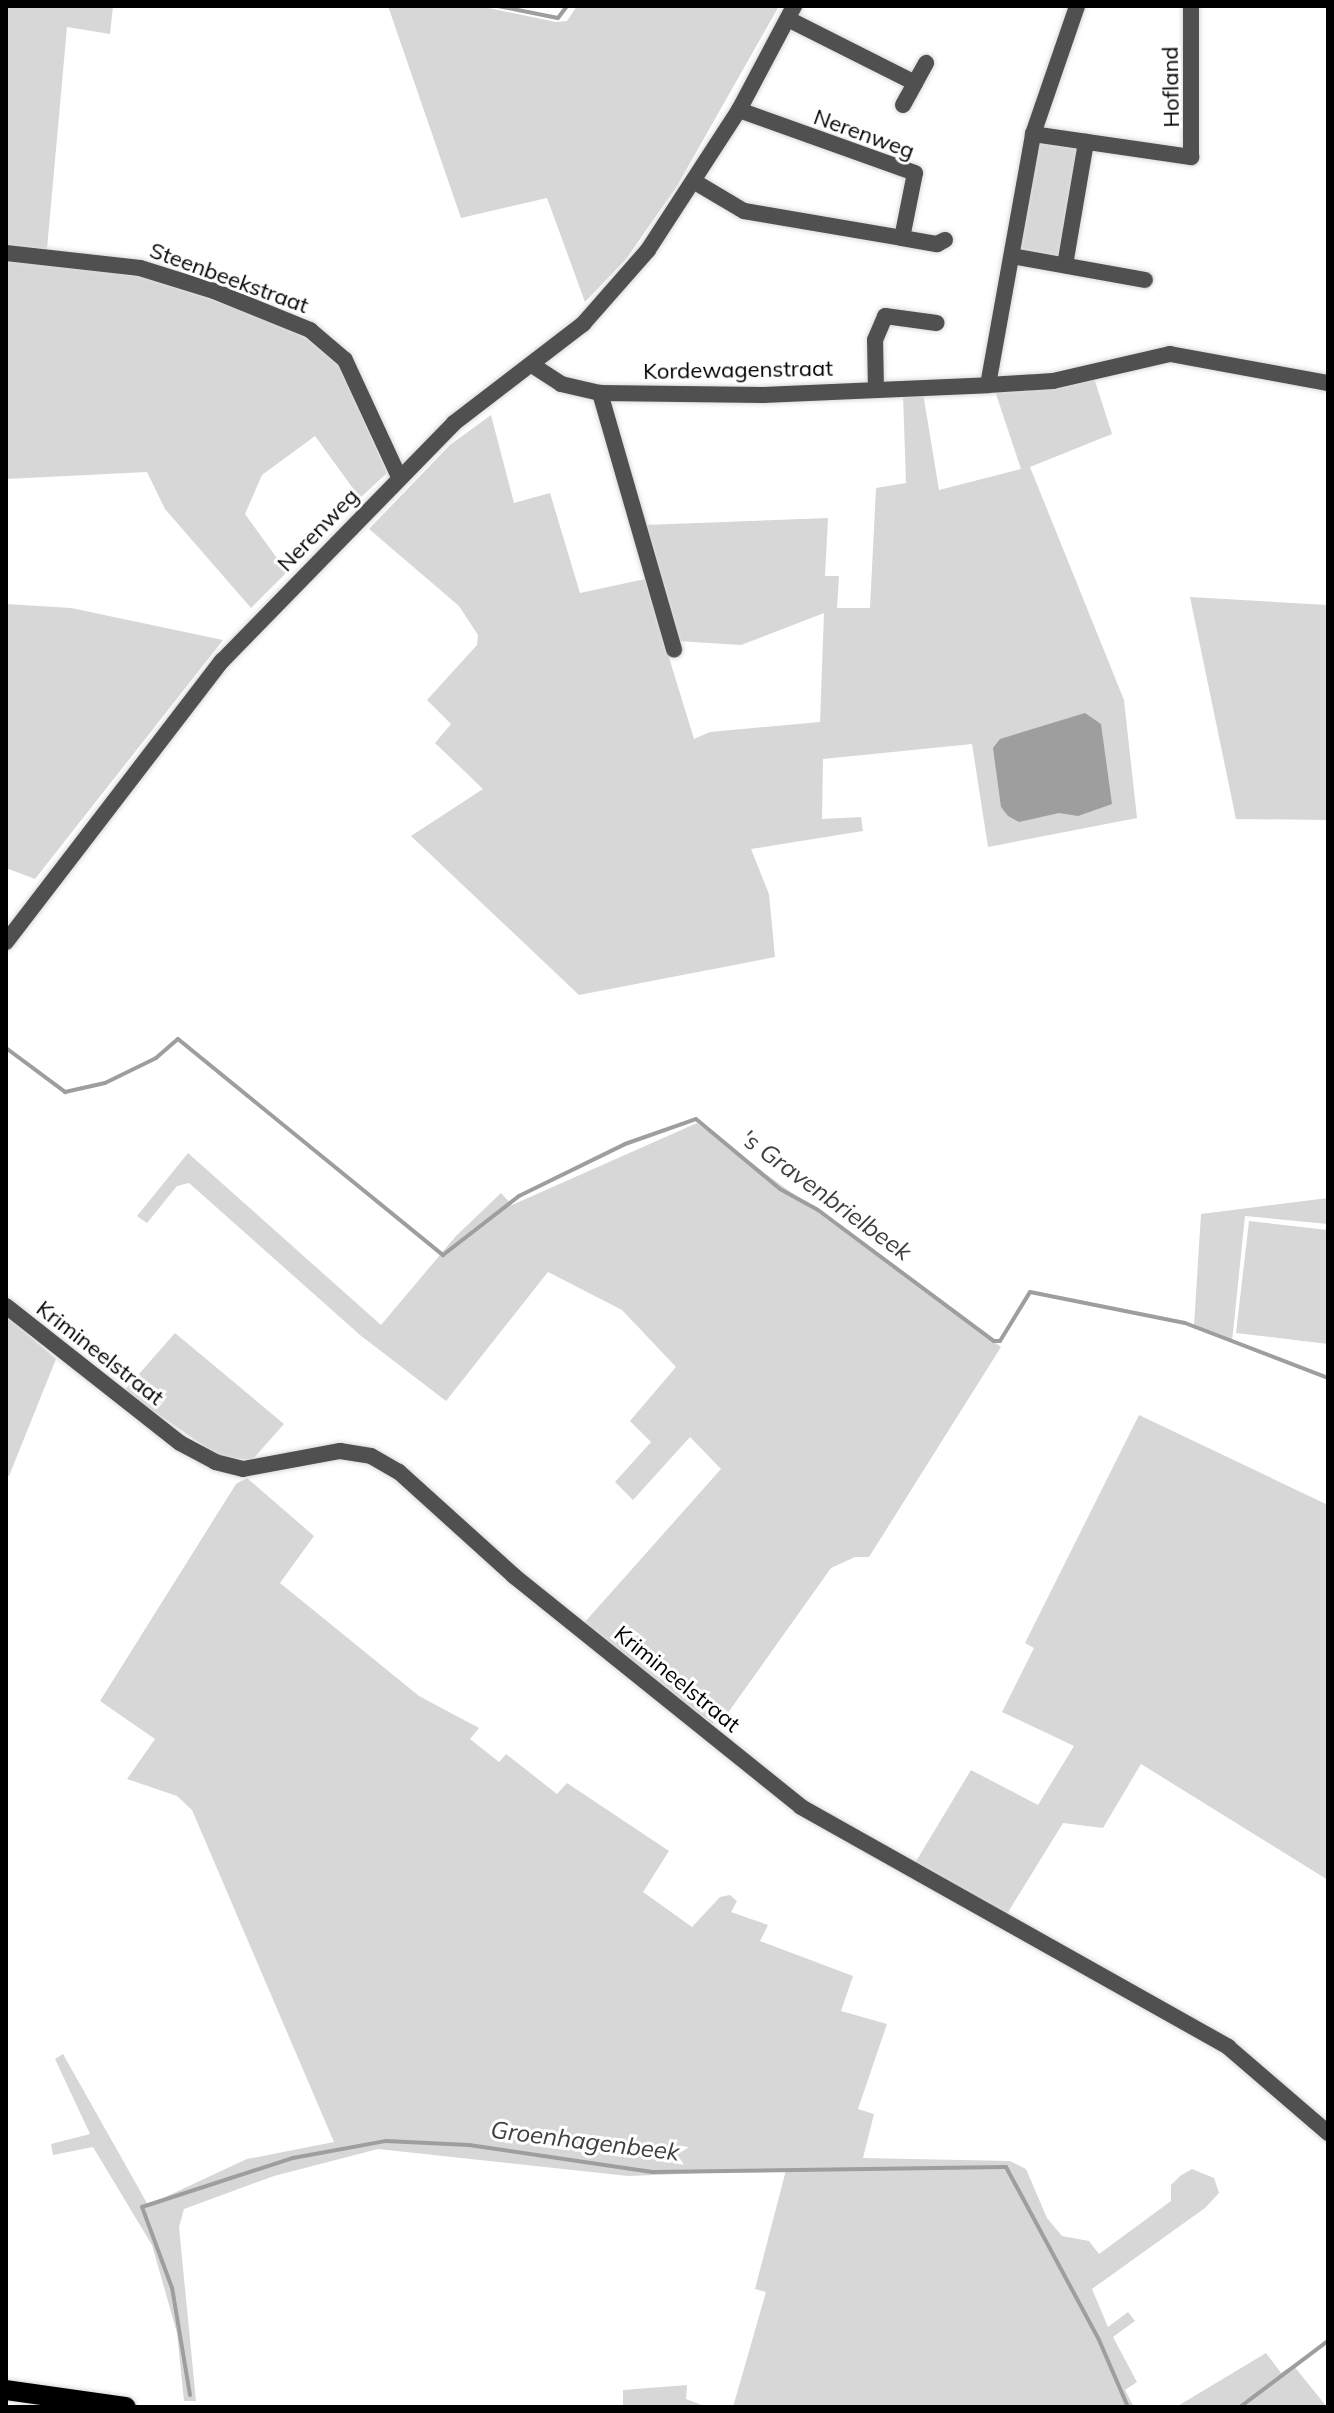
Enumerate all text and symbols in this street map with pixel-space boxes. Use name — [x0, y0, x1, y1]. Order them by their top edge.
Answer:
street label: Hofland — [1157, 46, 1185, 128]
street label: Nerenweg — [810, 104, 918, 164]
street label: Steenbeekstraat — [146, 237, 312, 319]
street label: Kordewagenstraat — [643, 355, 833, 385]
street label: Nerenweg — [272, 483, 364, 577]
water label: 's Gravenbrielbeek — [735, 1123, 917, 1267]
street label: Krimineelstraat — [31, 1295, 169, 1411]
street label: Krimineelstraat — [609, 1620, 745, 1738]
water label: Groenhagenbeek — [489, 2115, 681, 2167]

